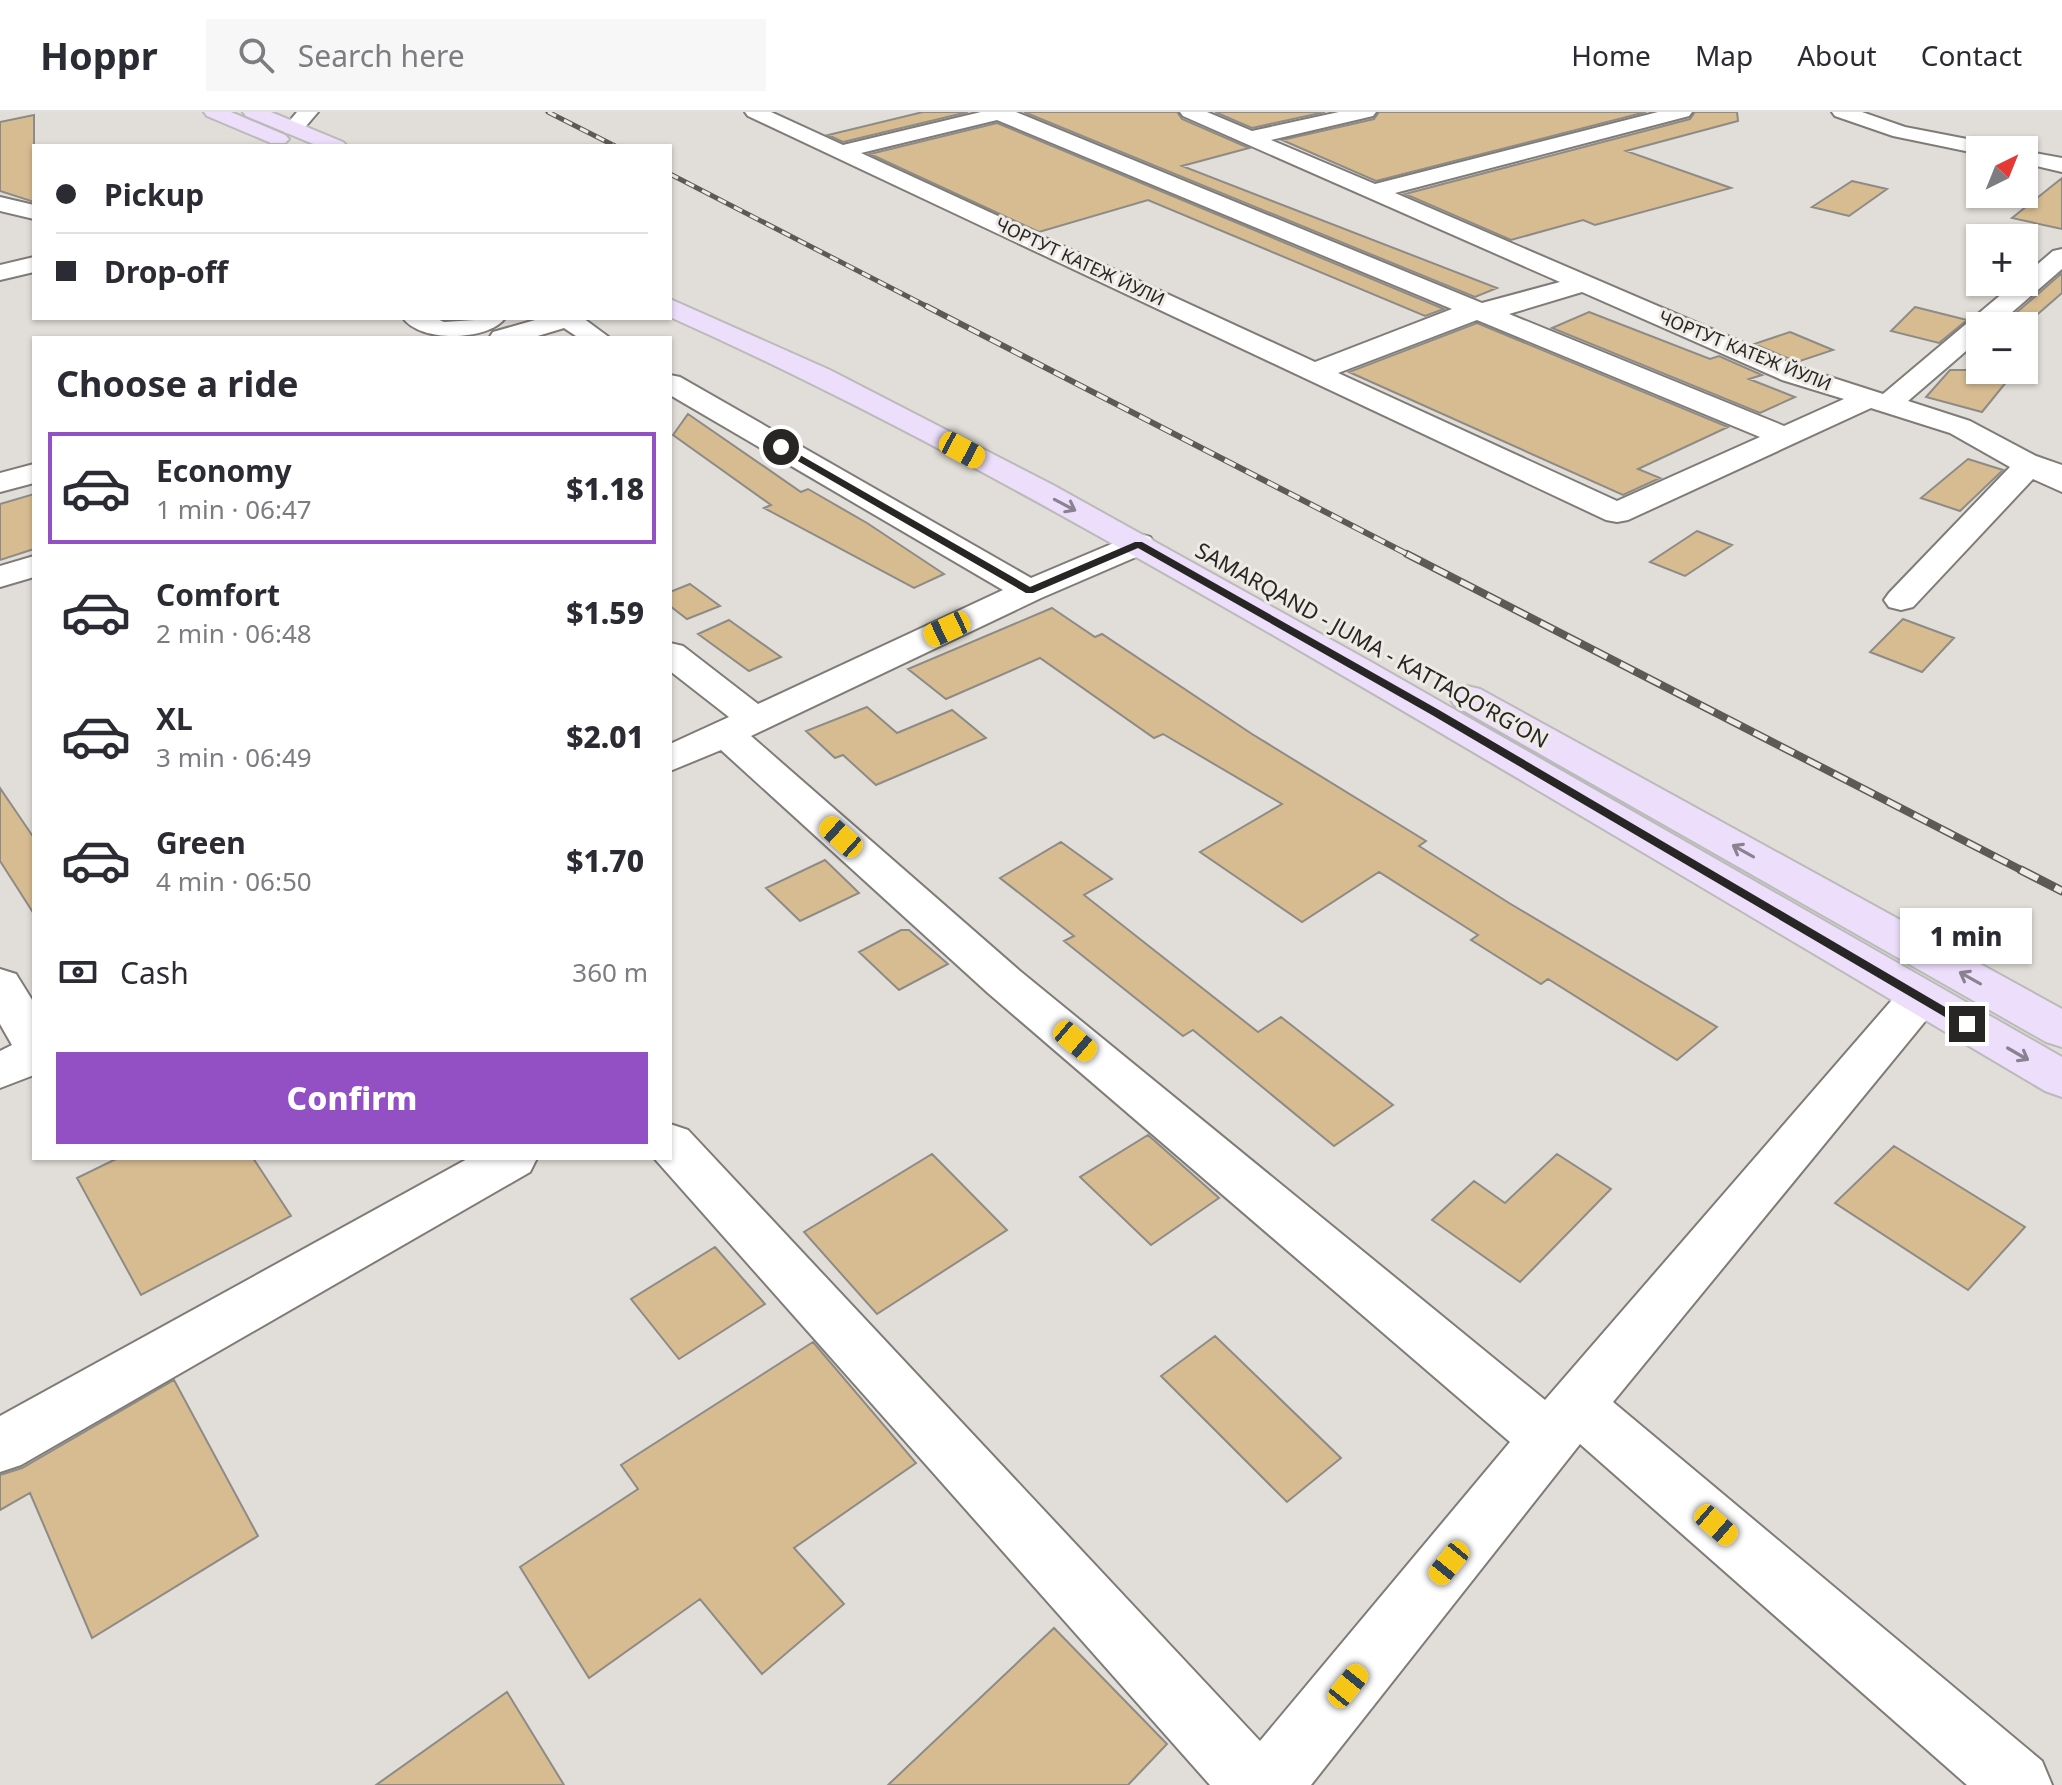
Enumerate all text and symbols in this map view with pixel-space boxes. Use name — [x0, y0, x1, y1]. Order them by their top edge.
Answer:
search box — [206, 19, 766, 91]
text: Hoppr — [40, 29, 158, 81]
icon: search — [234, 33, 278, 77]
text: Search here — [298, 35, 465, 76]
text: Home — [1571, 36, 1651, 74]
text: Map — [1695, 36, 1753, 74]
text: About — [1797, 36, 1877, 74]
text: Contact — [1921, 36, 2022, 74]
north arrow — [1966, 136, 2038, 208]
map controls — [1966, 136, 2038, 384]
text: Pickup — [104, 174, 204, 215]
street label: ЧОРТУТ КАТЕЖ ЙУЛИ — [992, 211, 1169, 311]
button: + — [1966, 224, 2038, 296]
text: Drop-off — [104, 251, 228, 292]
street label: ЧОРТУТ КАТЕЖ ЙУЛИ — [1655, 304, 1835, 396]
button: − — [1966, 312, 2038, 384]
text: Choose a ride — [56, 359, 298, 408]
car — [935, 428, 989, 472]
route start — [763, 429, 799, 465]
text: Economy — [156, 450, 292, 491]
icon: car — [60, 452, 132, 524]
text: $1.18 — [566, 468, 644, 509]
text: 1 min · 06:47 — [156, 491, 312, 527]
one-way arrow — [1053, 497, 1076, 513]
street label: SAMARQAND - JUMA - KATTAQO‘RG‘ON — [1191, 534, 1554, 754]
text: Comfort — [156, 574, 280, 615]
icon: car — [60, 576, 132, 648]
text: $1.59 — [566, 592, 644, 633]
car — [920, 608, 974, 650]
text: 2 min · 06:48 — [156, 615, 312, 651]
text: XL — [156, 698, 193, 739]
icon: car — [60, 700, 132, 772]
text: $2.01 — [566, 716, 644, 757]
text: 3 min · 06:49 — [156, 739, 312, 775]
car — [815, 812, 867, 862]
text: Green — [156, 822, 246, 863]
icon: car — [60, 824, 132, 896]
text: $1.70 — [566, 840, 644, 881]
one-way arrow — [1732, 843, 1755, 859]
text: 4 min · 06:50 — [156, 863, 312, 899]
callout: 1 min — [1901, 908, 2033, 964]
text: 1 min — [1930, 918, 2002, 954]
icon: cash — [56, 950, 100, 994]
text: Cash — [120, 952, 189, 993]
text: 360 m — [572, 954, 648, 990]
one-way arrow — [1958, 970, 1982, 985]
route end — [1949, 1006, 1985, 1042]
car — [1049, 1016, 1101, 1066]
one-way arrow — [2006, 1046, 2029, 1062]
button: Confirm — [56, 1052, 648, 1144]
car — [1690, 1500, 1742, 1550]
car — [1425, 1537, 1473, 1589]
car — [1324, 1660, 1372, 1712]

